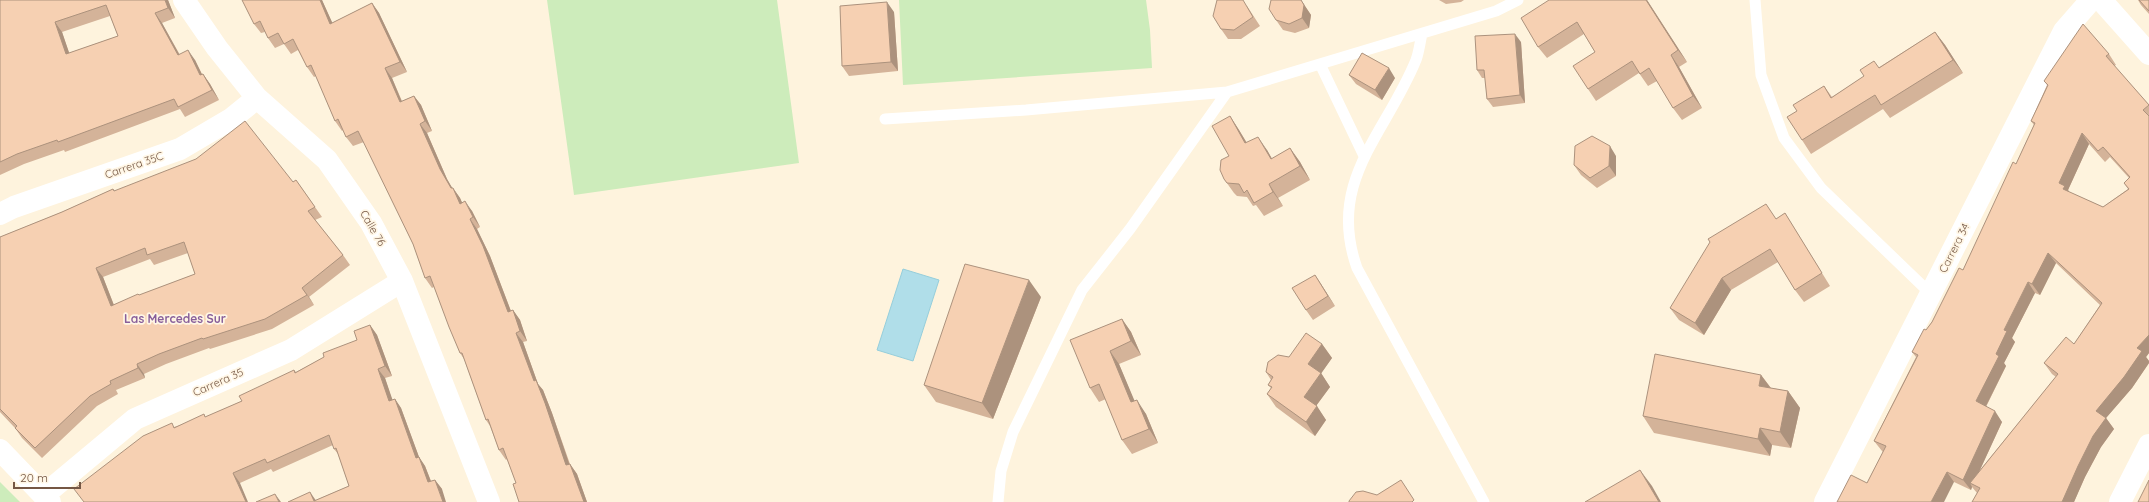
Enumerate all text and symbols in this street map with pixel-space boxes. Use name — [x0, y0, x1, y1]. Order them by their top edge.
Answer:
street label: Carrera 35C — [103, 148, 165, 182]
street label: Calle 76 — [357, 208, 389, 249]
street label: Carrera 34 — [1936, 221, 1973, 275]
district label: Las Mercedes Sur — [124, 311, 226, 326]
street label: Carrera 35 — [191, 365, 245, 399]
scale bar — [14, 464, 80, 490]
text: 20 m — [20, 470, 48, 485]

